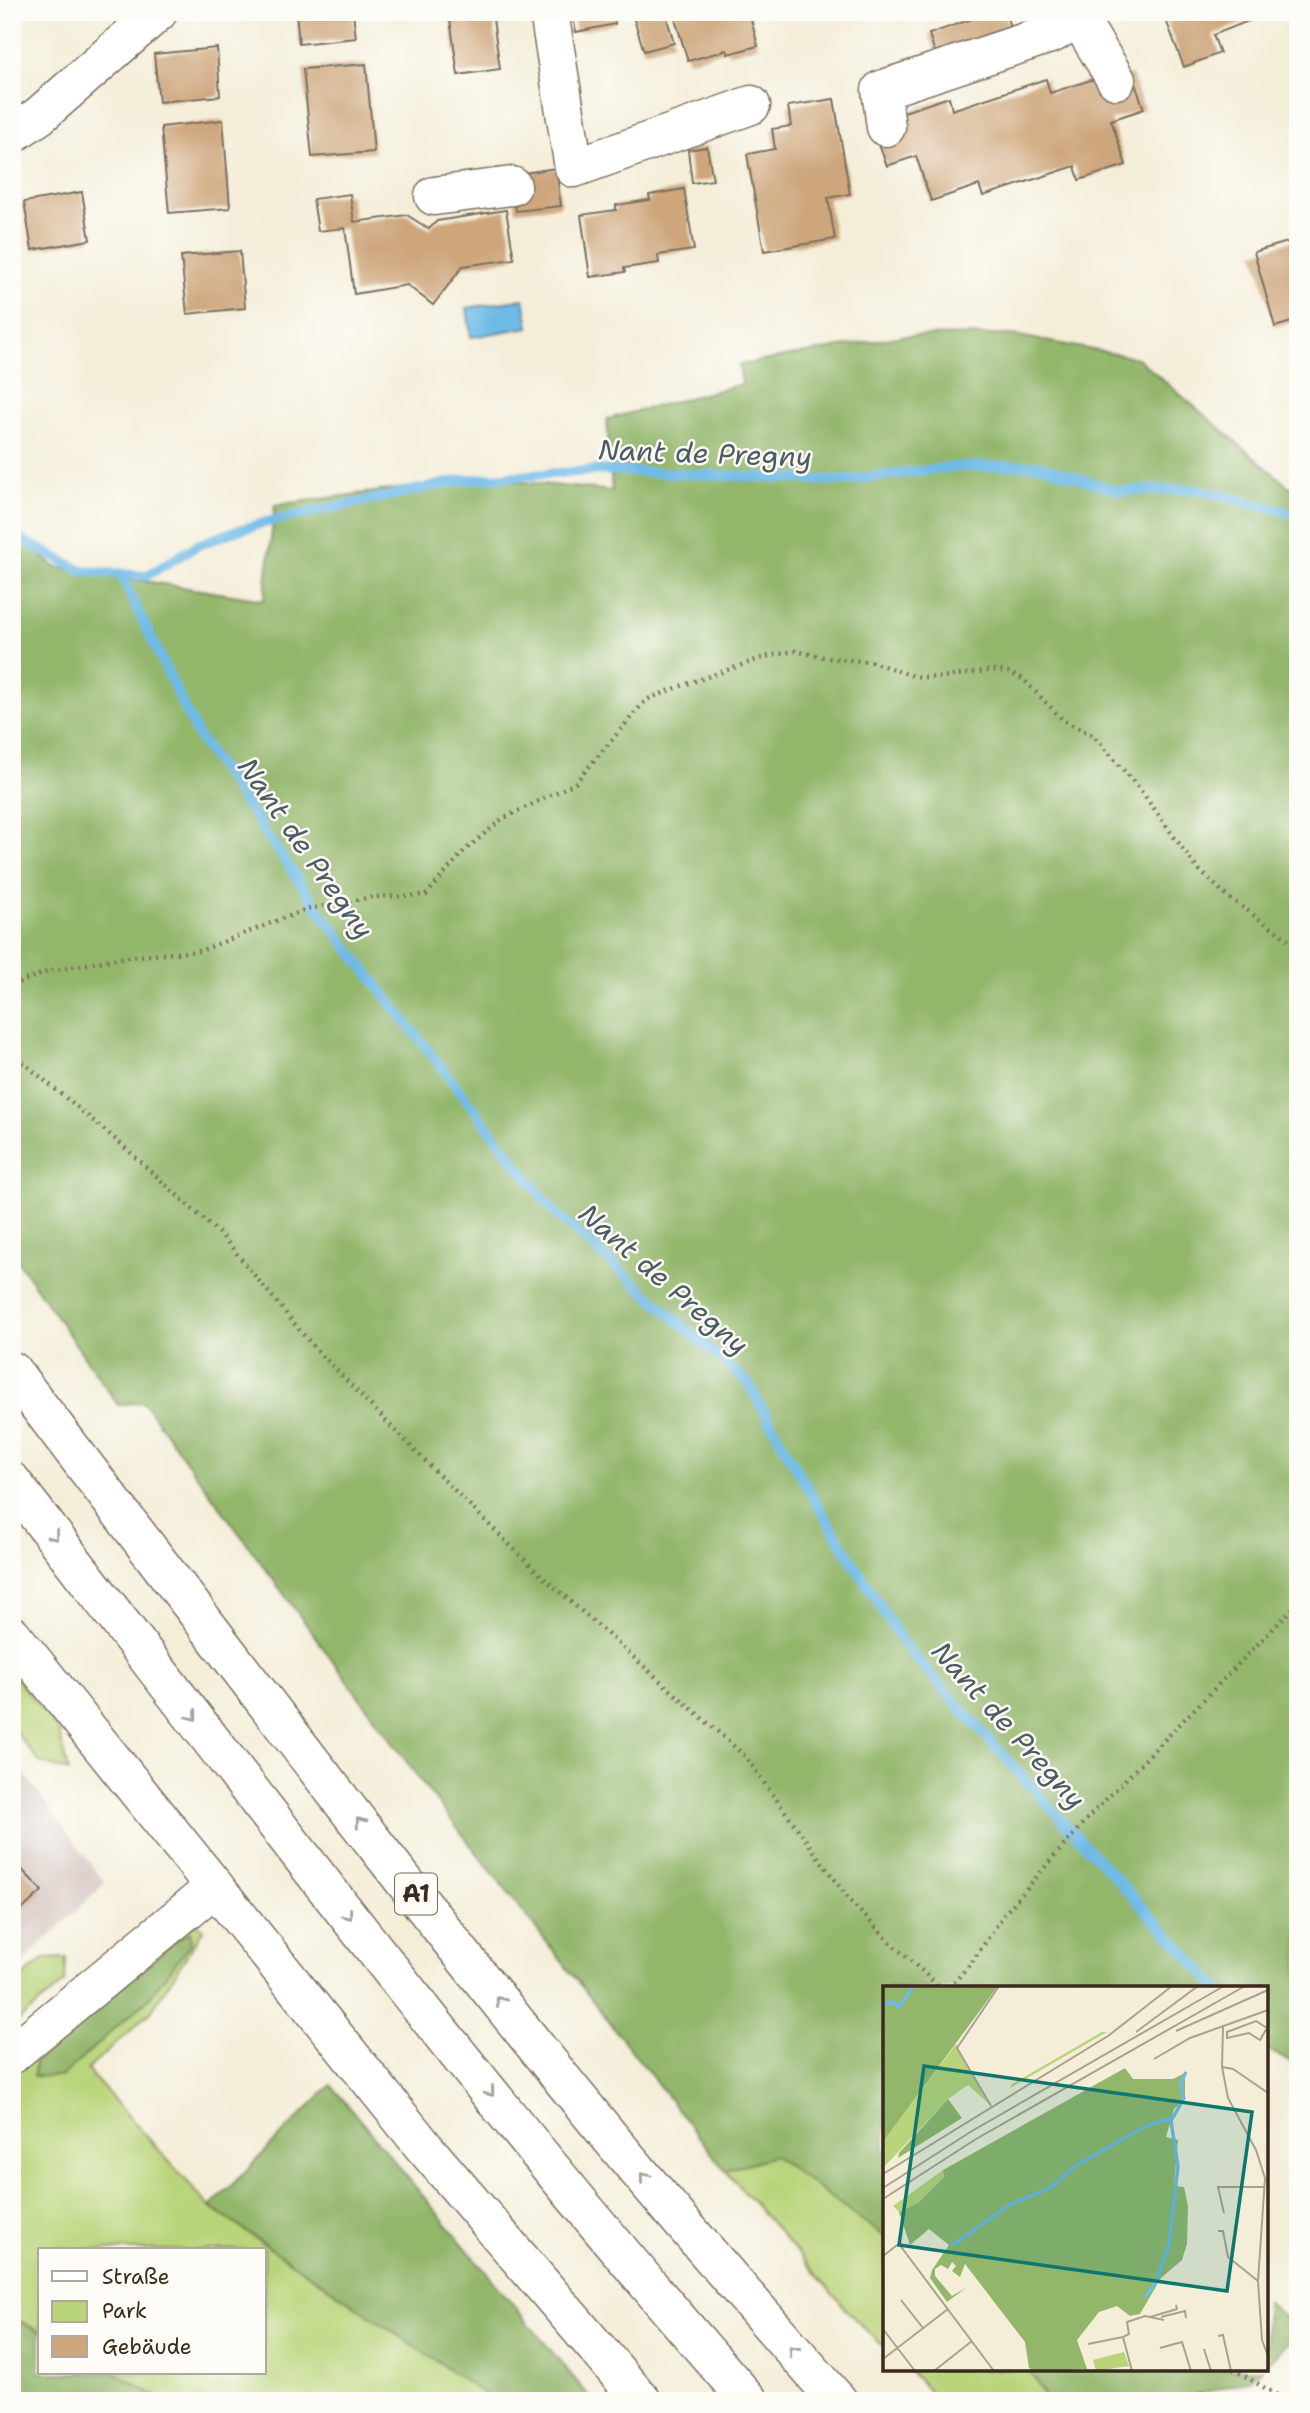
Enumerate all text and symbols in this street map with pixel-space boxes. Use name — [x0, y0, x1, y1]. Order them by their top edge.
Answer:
water label: Nant de Pregny — [598, 430, 812, 476]
water label: Nant de Pregny — [229, 750, 383, 946]
water label: Nant de Pregny — [571, 1195, 757, 1363]
one-way arrow — [45, 1528, 58, 1541]
water label: Nant de Pregny — [923, 1633, 1095, 1817]
one-way arrow — [184, 1708, 197, 1721]
one-way arrow — [355, 1818, 368, 1830]
road number: A1 — [395, 1873, 437, 1914]
one-way arrow — [339, 1907, 352, 1919]
inset map — [883, 1986, 1268, 2371]
one-way arrow — [496, 1996, 509, 2009]
one-way arrow — [482, 2084, 494, 2097]
one-way arrow — [640, 2173, 652, 2186]
legend — [38, 2248, 266, 2374]
text: Straße — [102, 2263, 170, 2291]
text: Park — [102, 2297, 147, 2325]
text: Gebäude — [102, 2333, 192, 2361]
one-way arrow — [789, 2345, 801, 2358]

